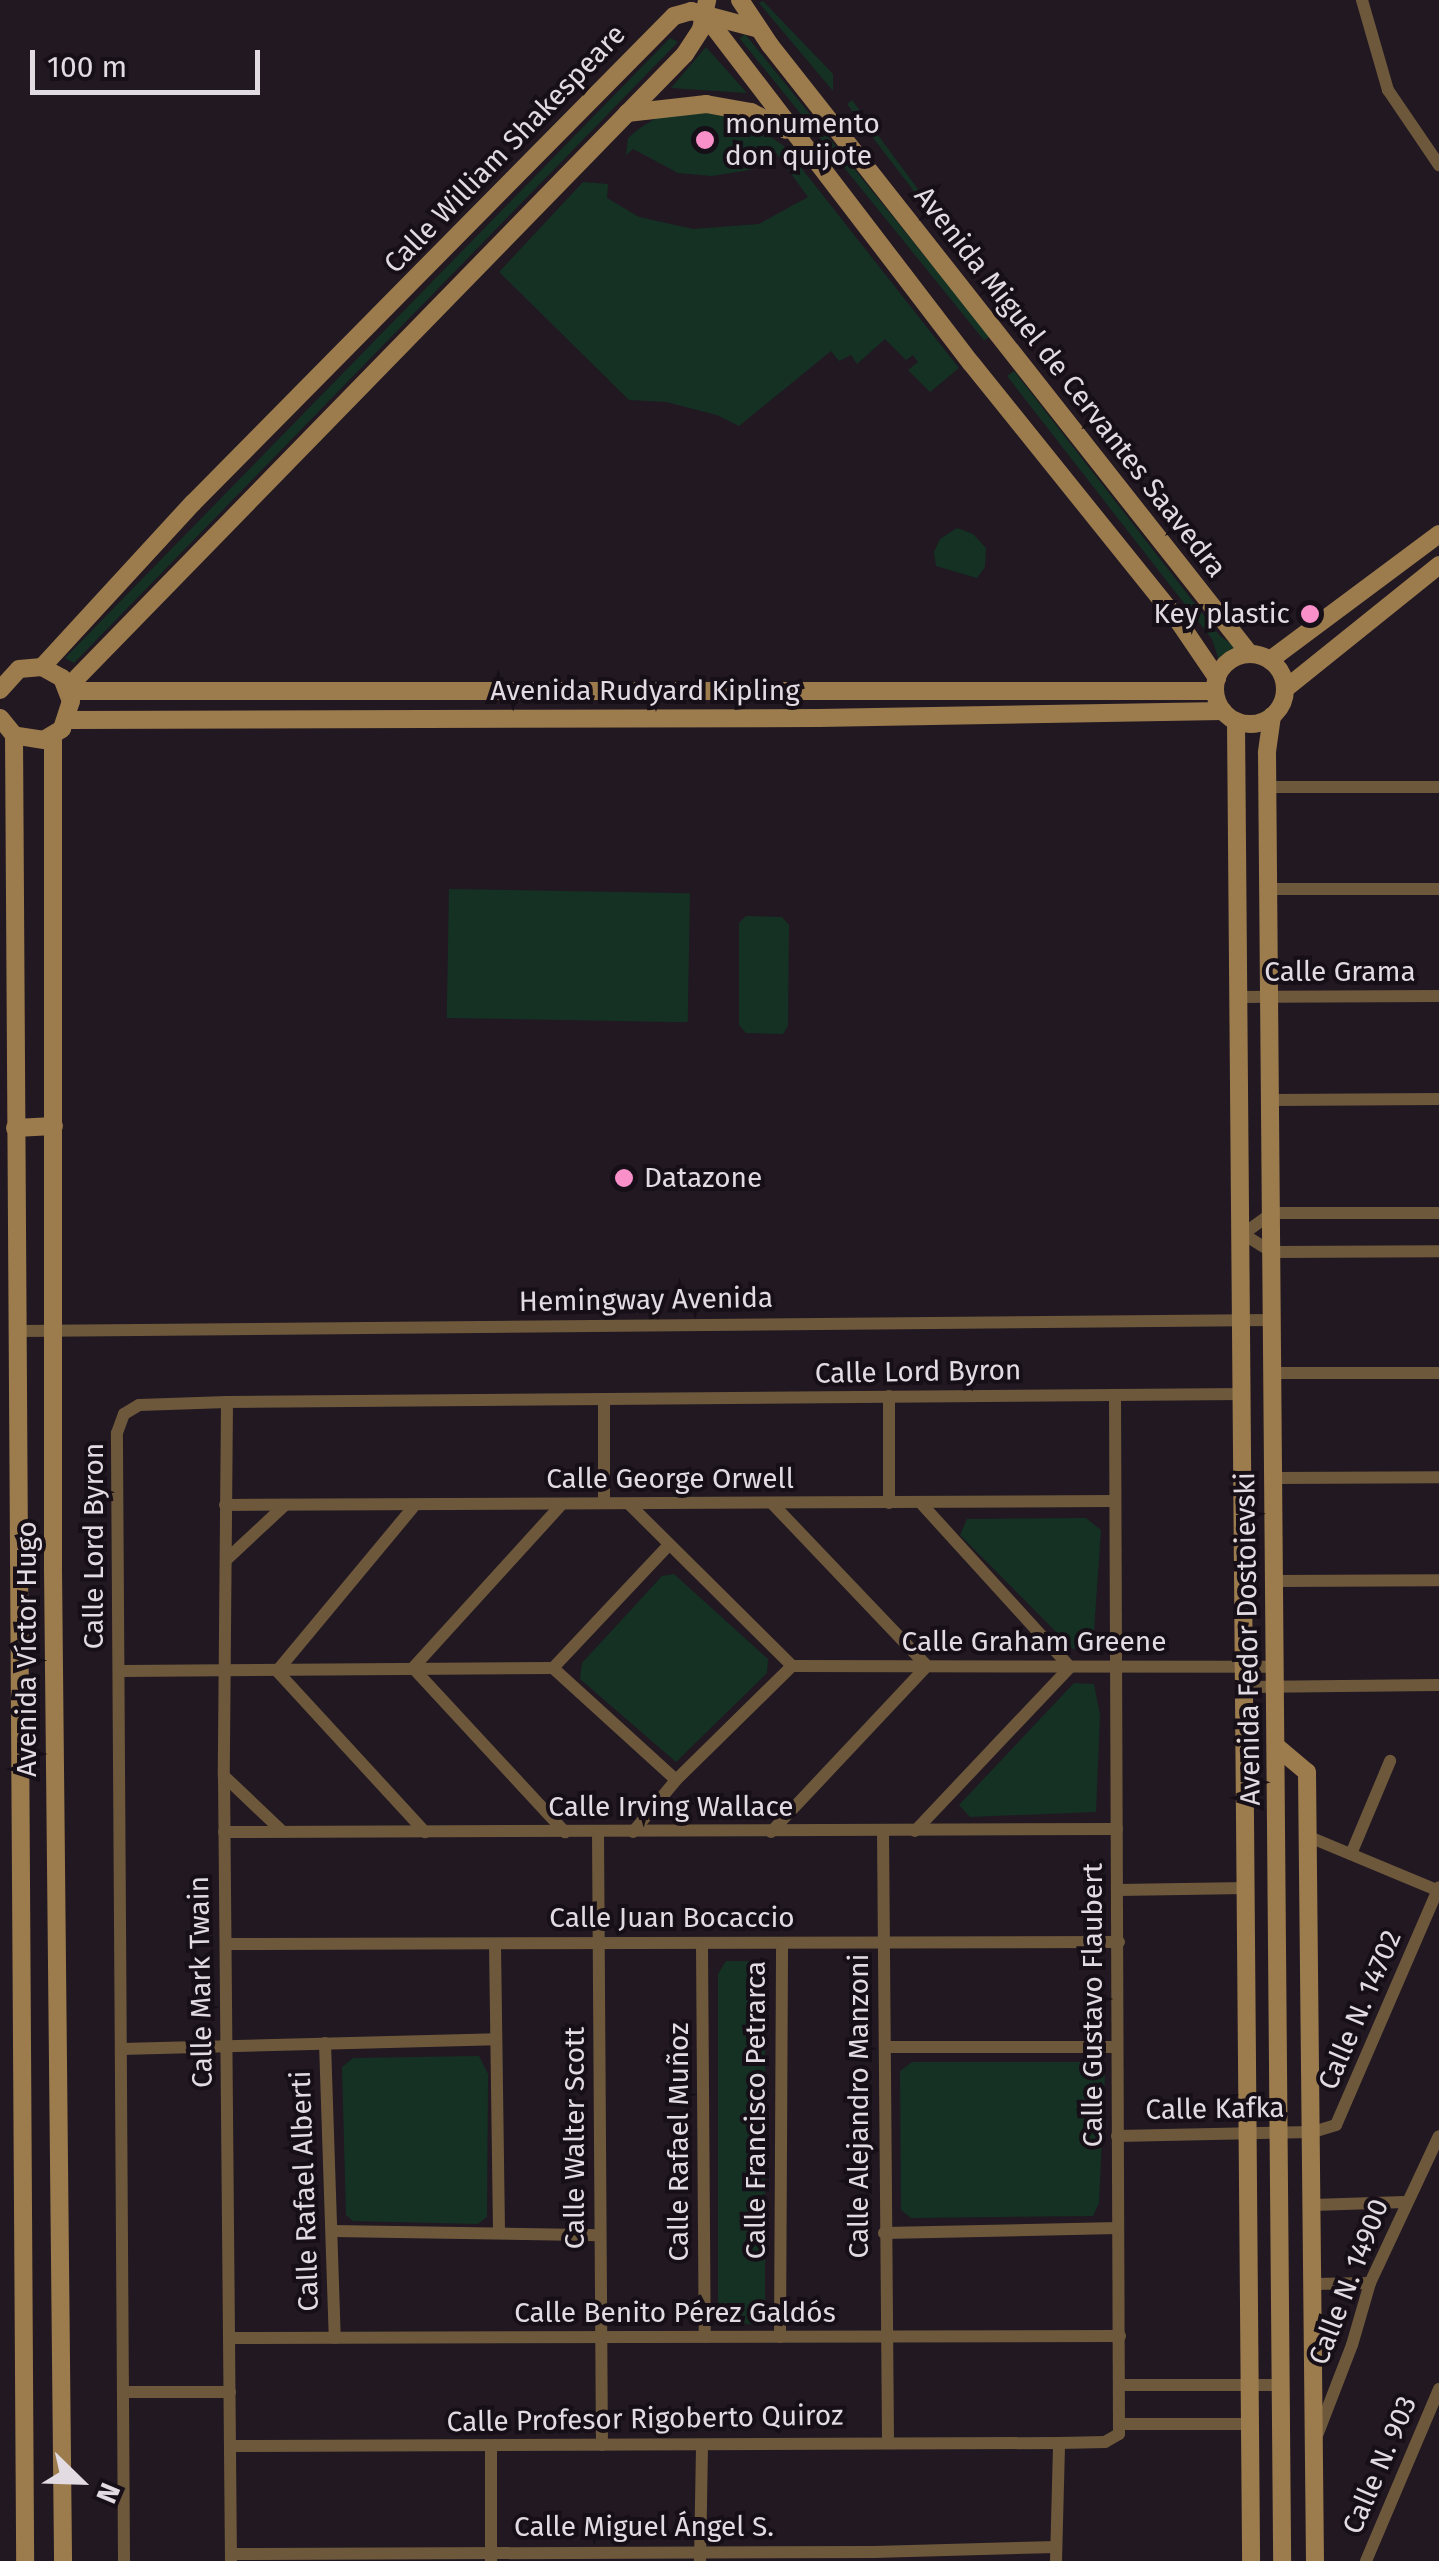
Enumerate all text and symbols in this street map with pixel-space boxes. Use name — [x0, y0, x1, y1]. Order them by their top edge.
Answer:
street label: Calle William Shakespeare — [377, 18, 633, 280]
scale bar — [35, 30, 265, 92]
text: 100 m — [47, 49, 127, 85]
place label: monumento don quijote — [725, 107, 880, 173]
marker: monumento don quijote — [694, 129, 716, 151]
street label: Avenida Miguel de Cervantes Saavedra — [907, 180, 1233, 584]
place label: Key plastic — [1153, 597, 1290, 631]
marker: Key plastic — [1299, 603, 1321, 625]
street label: Avenida Rudyard Kipling — [490, 674, 800, 708]
street label: Calle Grama — [1264, 955, 1416, 989]
place label: Datazone — [644, 1161, 762, 1195]
marker: Datazone — [613, 1167, 635, 1189]
street label: Hemingway Avenida — [519, 1281, 773, 1319]
street label: Calle Lord Byron — [814, 1353, 1022, 1391]
street label: Calle Lord Byron — [77, 1443, 111, 1649]
street label: Calle George Orwell — [546, 1462, 794, 1496]
street label: Avenida Fedor Dostoievski — [1228, 1472, 1268, 1806]
street label: Avenida Víctor Hugo — [10, 1521, 44, 1777]
street label: Calle Graham Greene — [902, 1625, 1166, 1659]
street label: Calle Irving Wallace — [548, 1790, 794, 1824]
street label: Calle Gustavo Flaubert — [1076, 1863, 1110, 2147]
street label: Calle Mark Twain — [182, 1876, 220, 2088]
street label: Calle Juan Bocaccio — [549, 1901, 795, 1935]
street label: Calle N. 14702 — [1311, 1925, 1409, 2095]
street label: Calle Alejandro Manzoni — [842, 1954, 876, 2258]
street label: Calle Francisco Petrarca — [739, 1961, 773, 2259]
street label: Calle Rafael Muñoz — [662, 2023, 696, 2261]
street label: Calle Walter Scott — [558, 2027, 592, 2249]
street label: Calle Rafael Alberti — [284, 2070, 326, 2312]
street label: Calle Kafka — [1145, 2091, 1285, 2127]
street label: Calle N. 14900 — [1302, 2194, 1396, 2370]
street label: Calle Benito Pérez Galdós — [514, 2296, 836, 2330]
street label: Calle N. 903 — [1336, 2391, 1424, 2539]
street label: Calle Profesor Rigoberto Quiroz — [446, 2399, 844, 2439]
north arrow — [30, 2431, 130, 2531]
text: N — [89, 2478, 127, 2508]
street label: Calle Miguel Ángel S. — [514, 2510, 774, 2544]

